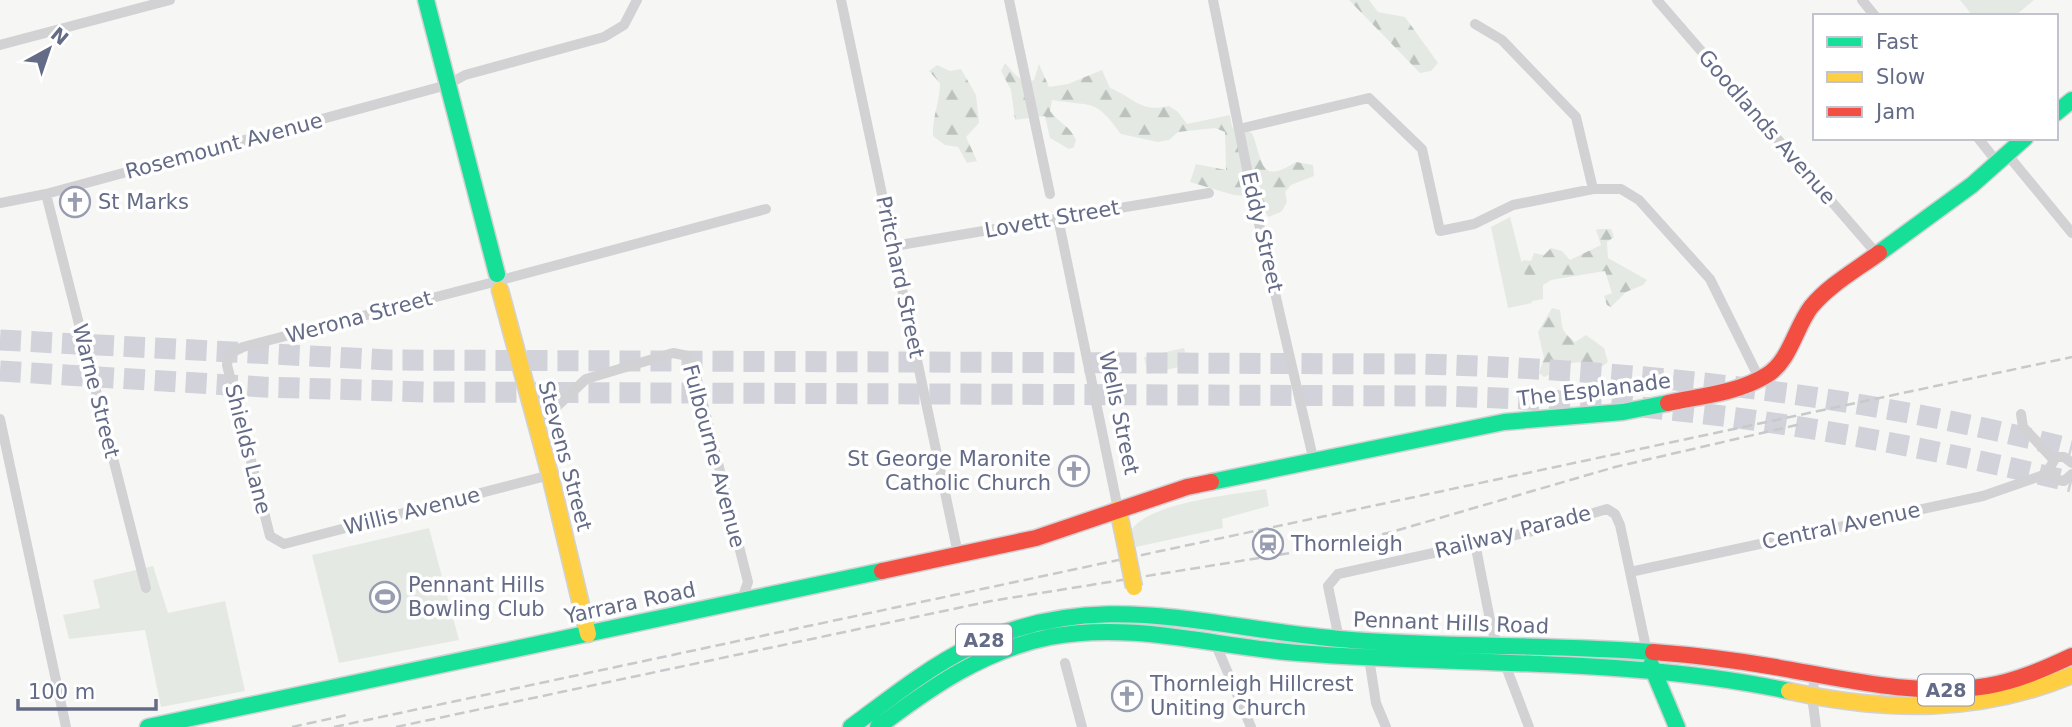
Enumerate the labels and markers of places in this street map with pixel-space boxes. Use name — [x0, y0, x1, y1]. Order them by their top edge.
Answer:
church icon: St Marks — [58, 185, 92, 219]
place label: St Marks — [98, 190, 189, 214]
place label: St George Maronite Catholic Church — [847, 447, 1051, 495]
church icon: St George Maronite Catholic Church — [1057, 454, 1091, 488]
station icon: Thornleigh — [1251, 527, 1285, 561]
place label: Thornleigh — [1290, 532, 1403, 556]
place label: Pennant Hills Bowling Club — [408, 573, 545, 621]
sports icon: Pennant Hills Bowling Club — [368, 580, 402, 614]
place label: Thornleigh Hillcrest Uniting Church — [1149, 672, 1354, 720]
church icon: Thornleigh Hillcrest Uniting Church — [1110, 679, 1144, 713]

